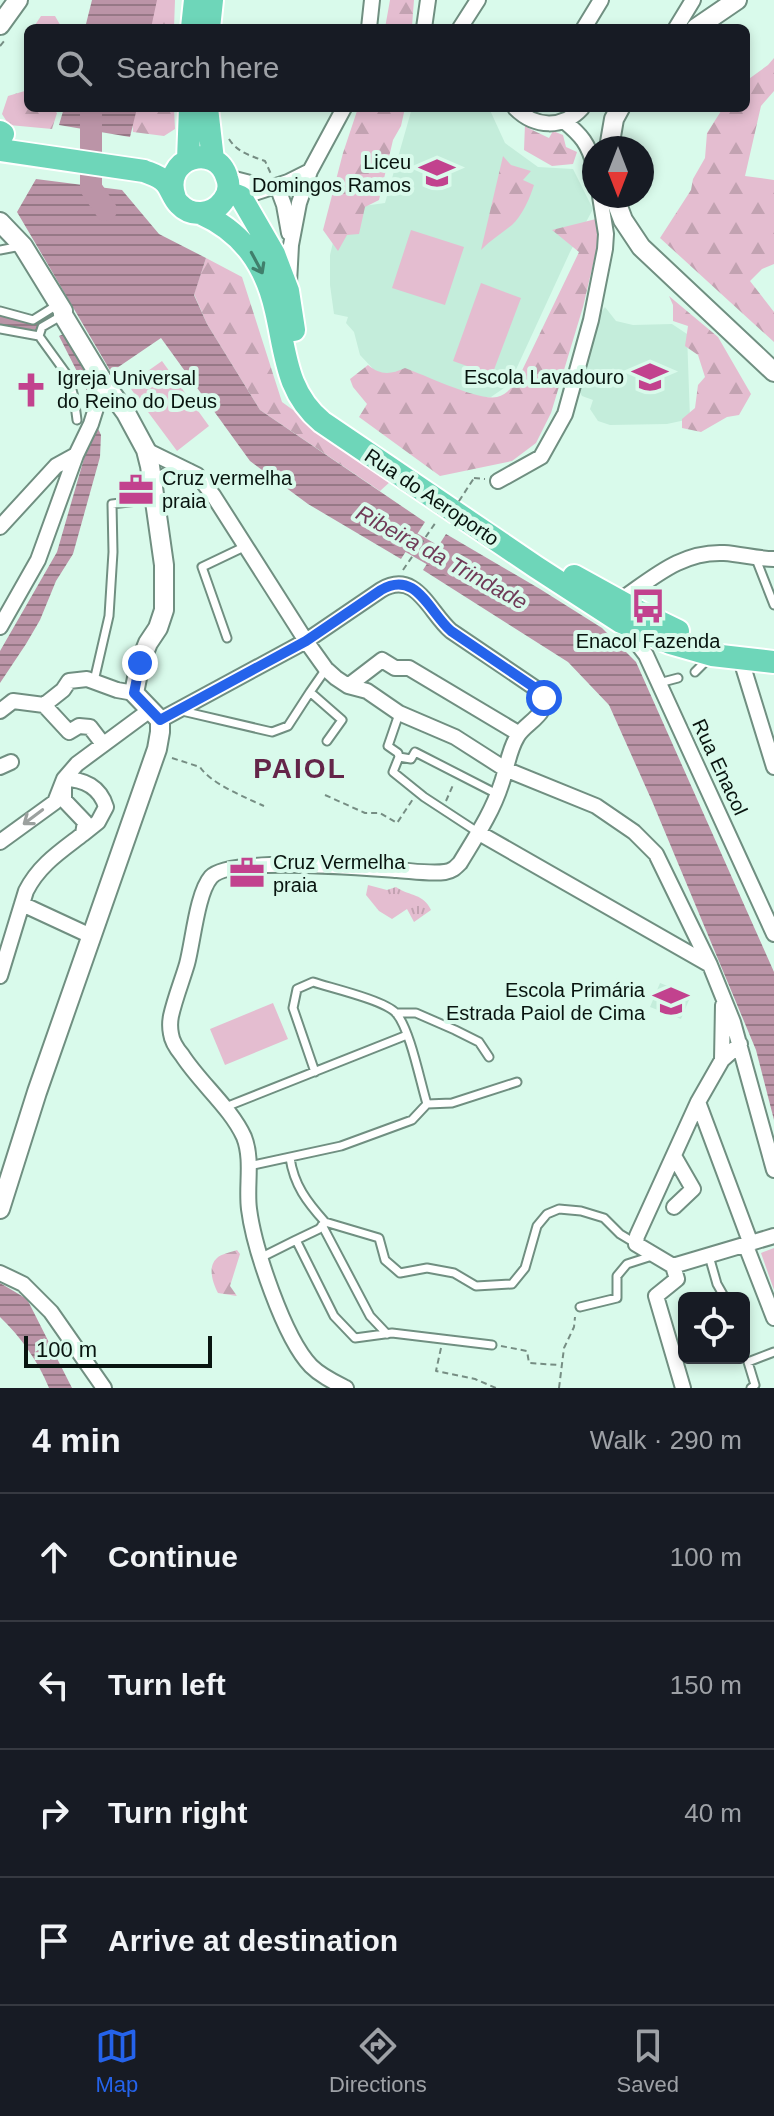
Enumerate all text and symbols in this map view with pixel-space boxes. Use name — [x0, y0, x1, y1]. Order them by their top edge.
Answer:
search box — [24, 24, 750, 112]
icon: search — [52, 46, 96, 90]
text: Search here — [116, 51, 279, 84]
north arrow — [582, 136, 654, 208]
place label: Liceu Domingos Ramos — [252, 151, 411, 196]
school or university icon: Liceu Domingos Ramos — [418, 154, 456, 192]
one-way arrow — [249, 251, 265, 275]
school or university icon: Escola Lavadouro — [631, 358, 669, 396]
place label: Escola Lavadouro — [464, 366, 624, 388]
place label: Igreja Universal do Reino do Deus — [57, 367, 217, 412]
church icon: Igreja Universal do Reino do Deus — [12, 371, 50, 409]
street label: Rua do Aeroporto — [361, 444, 503, 550]
place label: Cruz vermelha praia — [162, 467, 293, 512]
office icon: Cruz vermelha praia — [117, 471, 155, 509]
water label: Ribeira da Trindade — [352, 500, 532, 615]
bus stop icon: Enacol Fazenda — [629, 587, 667, 625]
place label: Enacol Fazenda — [576, 630, 721, 652]
route end — [122, 645, 158, 681]
route start — [526, 680, 562, 716]
street label: Rua Enacol — [688, 715, 752, 819]
district label: PAIOL — [253, 753, 347, 784]
one-way arrow — [23, 809, 45, 826]
place label: Cruz Vermelha praia — [273, 851, 406, 896]
office icon: Cruz Vermelha praia — [228, 854, 266, 892]
place label: Escola Primária Estrada Paiol de Cima — [446, 979, 646, 1024]
school or university icon: Escola Primária Estrada Paiol de Cima — [652, 982, 690, 1020]
map controls — [678, 1292, 750, 1364]
button: locate — [678, 1292, 750, 1364]
scale bar — [24, 1332, 212, 1368]
text: 100 m — [36, 1337, 97, 1362]
text: 4 min — [32, 1421, 121, 1459]
text: Walk · 290 m — [590, 1425, 742, 1455]
icon: ahead — [32, 1535, 76, 1579]
text: Continue — [108, 1540, 238, 1573]
text: 100 m — [670, 1542, 742, 1572]
icon: left — [32, 1663, 76, 1707]
text: Turn left — [108, 1668, 226, 1701]
text: 150 m — [670, 1670, 742, 1700]
icon: right — [32, 1791, 76, 1835]
text: Turn right — [108, 1796, 247, 1829]
text: 40 m — [684, 1798, 742, 1828]
icon: arrive — [32, 1919, 76, 1963]
text: Arrive at destination — [108, 1924, 398, 1957]
tab: Map — [95, 2024, 139, 2098]
tab: Directions — [329, 2024, 427, 2098]
tab: Saved — [617, 2024, 679, 2098]

